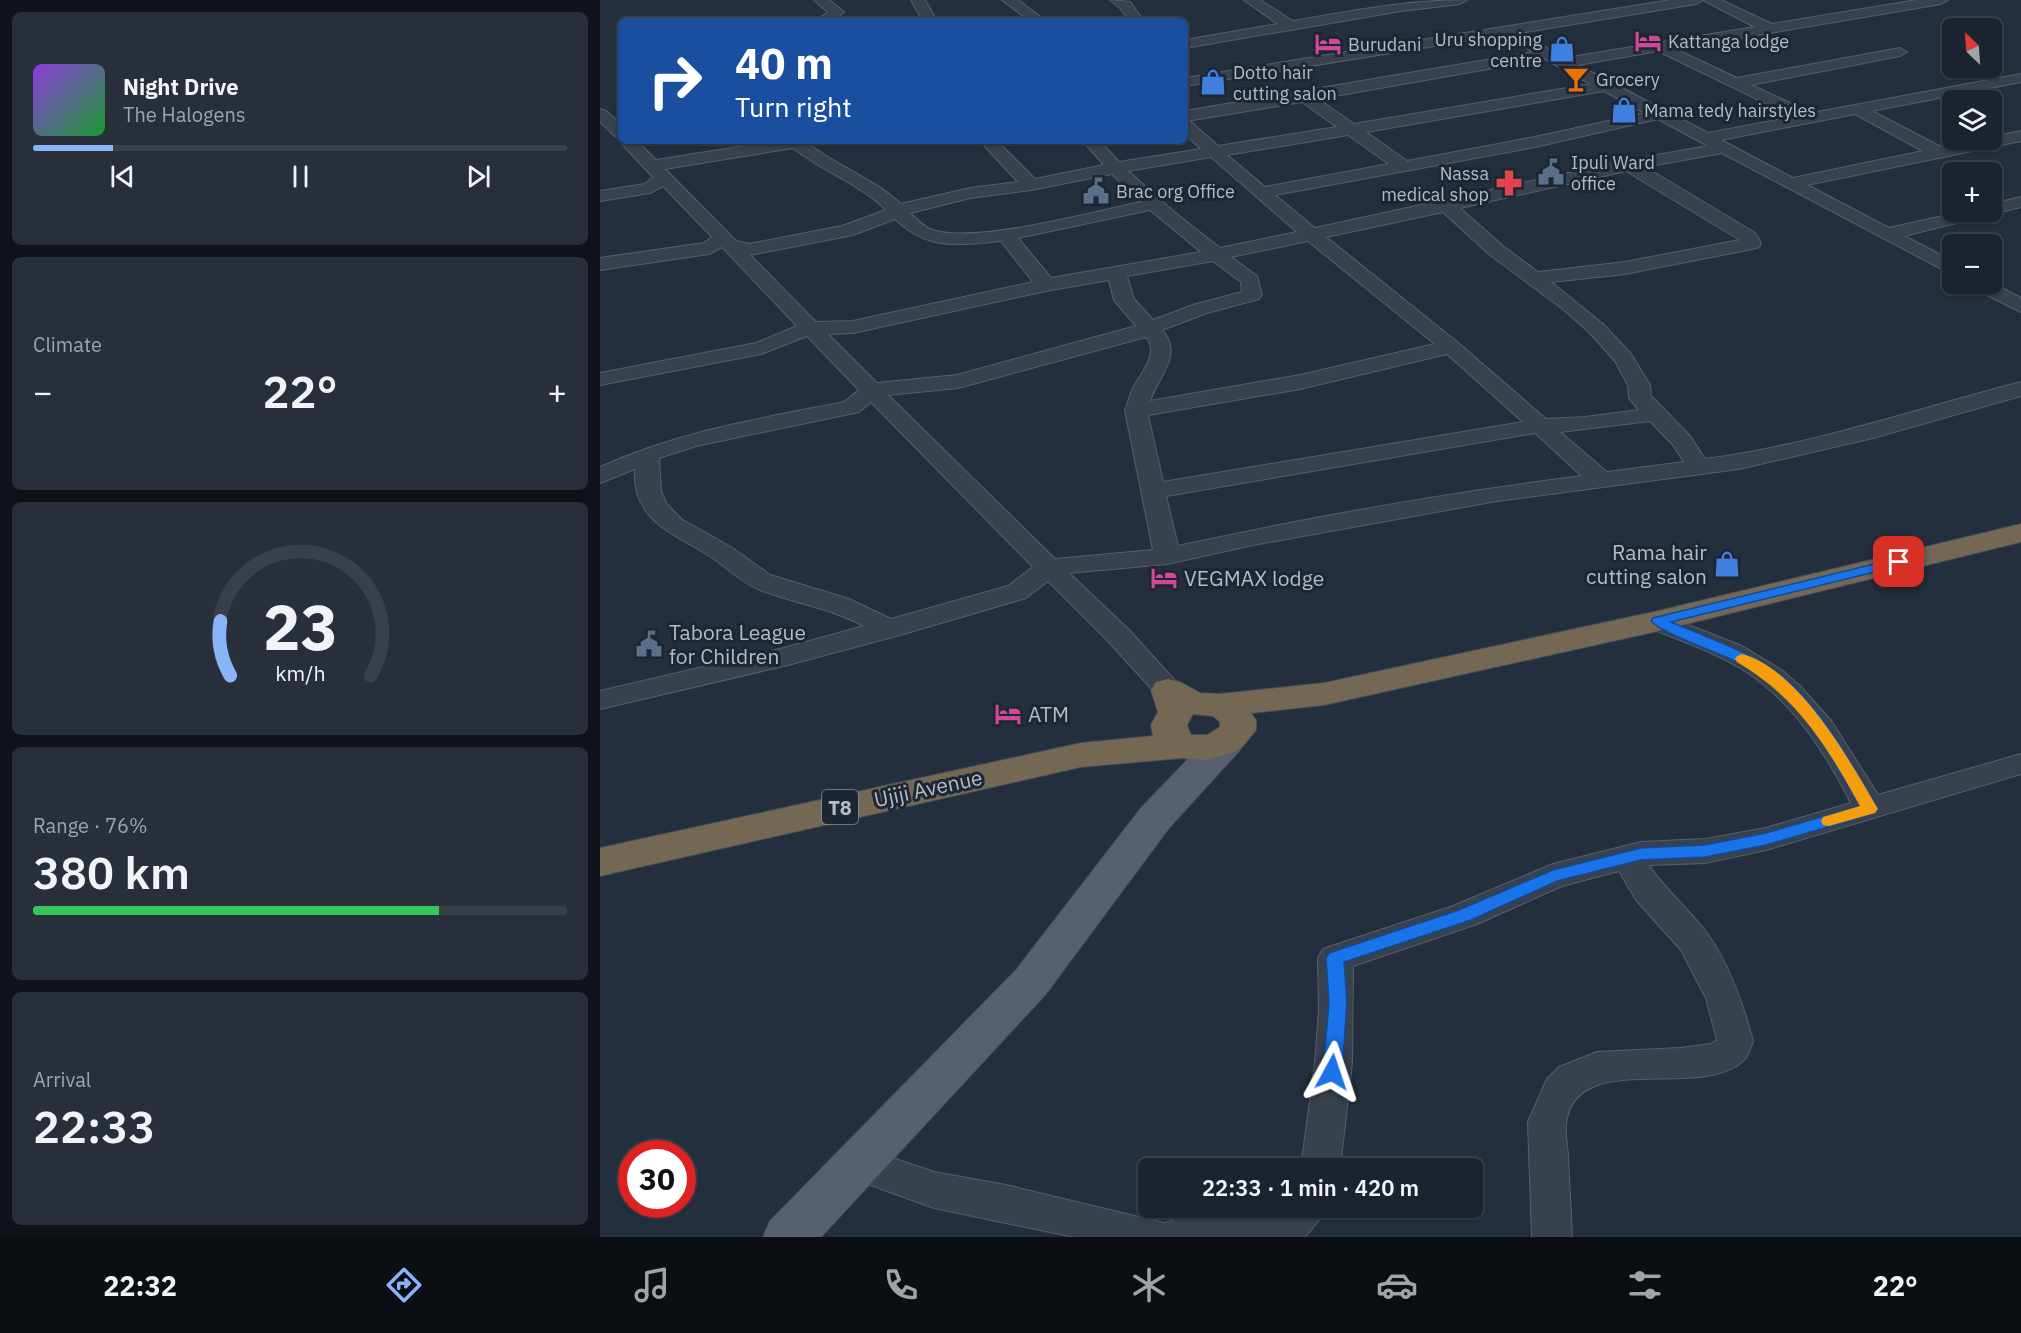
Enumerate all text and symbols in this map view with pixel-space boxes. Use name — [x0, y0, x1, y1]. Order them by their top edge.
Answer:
north arrow — [1942, 18, 2002, 78]
map controls — [1942, 18, 2002, 294]
hotel icon: Kattanga lodge — [1633, 26, 1663, 56]
place label: Uru shopping centre — [1435, 28, 1542, 72]
hotel icon: Burudani — [1313, 29, 1343, 59]
place label: Kattanga lodge — [1668, 30, 1789, 53]
place label: Burudani — [1348, 33, 1422, 56]
shop icon: Uru shopping centre — [1547, 34, 1577, 64]
text: 40 m — [735, 36, 833, 91]
icon: right — [636, 42, 714, 120]
place label: Dotto hair cutting salon — [1233, 61, 1337, 105]
bar icon: Grocery — [1561, 64, 1591, 94]
shop icon: Dotto hair cutting salon — [1198, 67, 1228, 97]
place label: Grocery — [1596, 68, 1660, 91]
text: Night Drive — [123, 72, 239, 101]
text: Turn right — [735, 89, 852, 124]
button: layers — [1942, 90, 2002, 150]
shop icon: Mama tedy hairstyles — [1609, 95, 1639, 125]
place label: Mama tedy hairstyles — [1644, 99, 1816, 122]
text: The Halogens — [123, 101, 245, 128]
place label: Ipuli Ward office — [1571, 151, 1655, 195]
public building icon: Ipuli Ward office — [1536, 157, 1566, 187]
icon: previous — [106, 160, 139, 193]
icon: pause — [284, 160, 317, 193]
icon: next — [462, 160, 495, 193]
place label: Nassa medical shop — [1381, 162, 1489, 206]
button: + — [1942, 162, 2002, 222]
pharmacy icon: Nassa medical shop — [1494, 168, 1524, 198]
public building icon: Brac org Office — [1081, 176, 1111, 206]
place label: Brac org Office — [1116, 180, 1235, 203]
button: − — [1942, 234, 2002, 294]
text: Climate — [33, 331, 102, 358]
text: 22° — [262, 362, 338, 420]
text: − — [33, 370, 53, 413]
text: + — [547, 370, 567, 413]
pin — [1873, 536, 1924, 587]
place label: Rama hair cutting salon — [1586, 538, 1707, 590]
icon: arrive — [1882, 545, 1915, 578]
shop icon: Rama hair cutting salon — [1712, 549, 1742, 579]
hotel icon: VEGMAX lodge — [1149, 563, 1179, 593]
place label: VEGMAX lodge — [1184, 564, 1324, 592]
text: 23 — [263, 586, 337, 667]
place label: Tabora League for Children — [669, 618, 806, 670]
public building icon: Tabora League for Children — [634, 629, 664, 659]
text: km/h — [275, 659, 325, 687]
hotel icon: ATM — [993, 699, 1023, 729]
place label: ATM — [1028, 700, 1069, 728]
street label: Ujiji Avenue — [871, 763, 985, 813]
road number: T8 — [822, 790, 858, 824]
text: Range · 76% — [33, 812, 148, 839]
text: 380 km — [33, 843, 190, 901]
position arrow — [1300, 1040, 1364, 1104]
text: Arrival — [33, 1066, 91, 1093]
text: 22:33 — [33, 1097, 155, 1155]
speed limit sign: 30 — [618, 1140, 696, 1218]
text: 22:33 · 1 min · 420 m — [1202, 1173, 1419, 1202]
icon: directions — [383, 1264, 425, 1306]
icon: music — [631, 1264, 673, 1306]
icon: phone — [880, 1264, 922, 1306]
icon: climate — [1128, 1264, 1170, 1306]
icon: car — [1376, 1264, 1418, 1306]
icon: filters — [1624, 1264, 1666, 1306]
text: 22:32 — [103, 1268, 177, 1303]
text: 22° — [1873, 1268, 1918, 1303]

